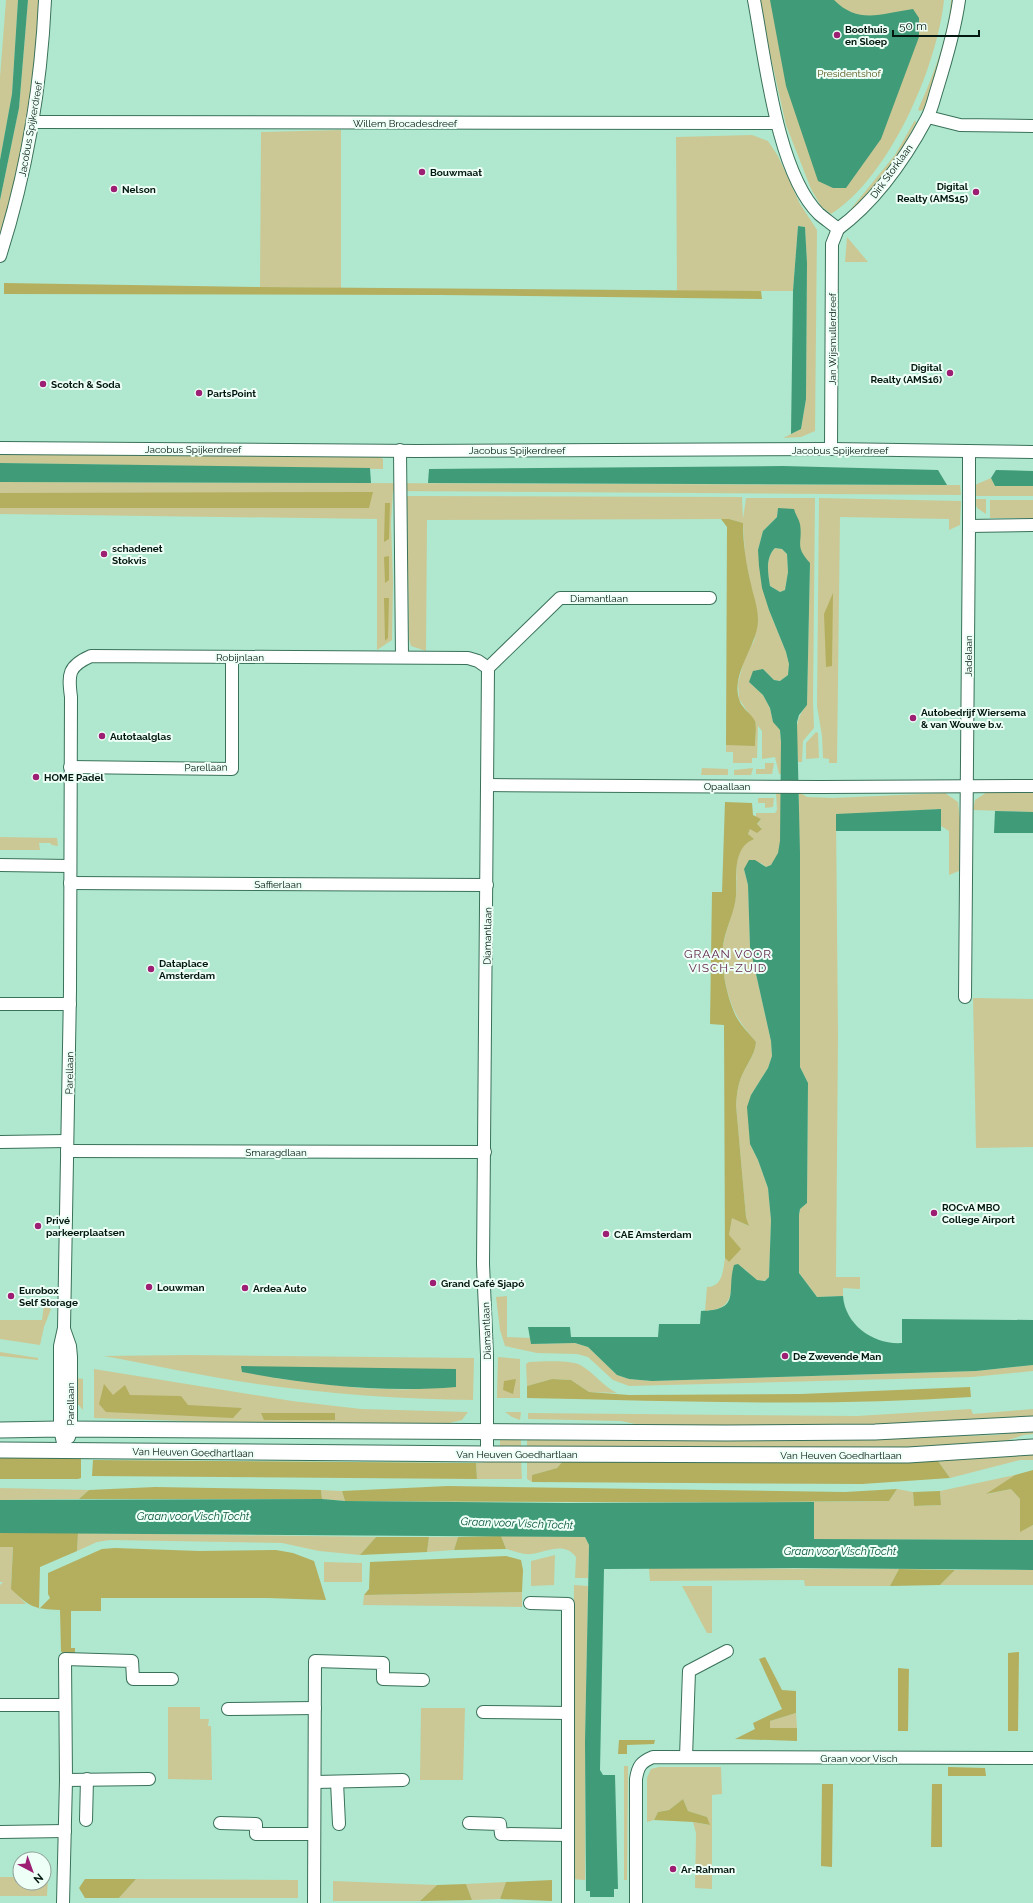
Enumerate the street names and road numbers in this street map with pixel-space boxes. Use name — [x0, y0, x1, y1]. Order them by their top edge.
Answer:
street label: Jacobus Spijkerdreef — [17, 80, 44, 178]
street label: Willem Brocadesdreef — [353, 118, 458, 129]
street label: Dirk Storklaan — [868, 142, 915, 200]
street label: Jan Wijsmullerdreef — [827, 292, 838, 385]
street label: Jacobus Spijkerdreef — [145, 444, 242, 455]
street label: Jacobus Spijkerdreef — [469, 445, 566, 456]
street label: Jacobus Spijkerdreef — [792, 445, 889, 456]
street label: Diamantlaan — [570, 593, 628, 604]
street label: Jadelaan — [963, 635, 974, 677]
street label: Robijnlaan — [216, 652, 264, 663]
street label: Parellaan — [184, 762, 228, 773]
street label: Opaallaan — [704, 781, 751, 792]
street label: Saffierlaan — [254, 879, 302, 890]
street label: Diamantlaan — [481, 907, 494, 965]
street label: Parellaan — [64, 1051, 75, 1095]
street label: Smaragdlaan — [245, 1147, 307, 1158]
street label: Diamantlaan — [480, 1302, 493, 1360]
street label: Parellaan — [65, 1382, 76, 1426]
street label: Van Heuven Goedhartlaan — [132, 1446, 254, 1459]
street label: Van Heuven Goedhartlaan — [456, 1449, 578, 1460]
street label: Van Heuven Goedhartlaan — [780, 1450, 902, 1461]
street label: Graan voor Visch — [820, 1753, 898, 1764]

